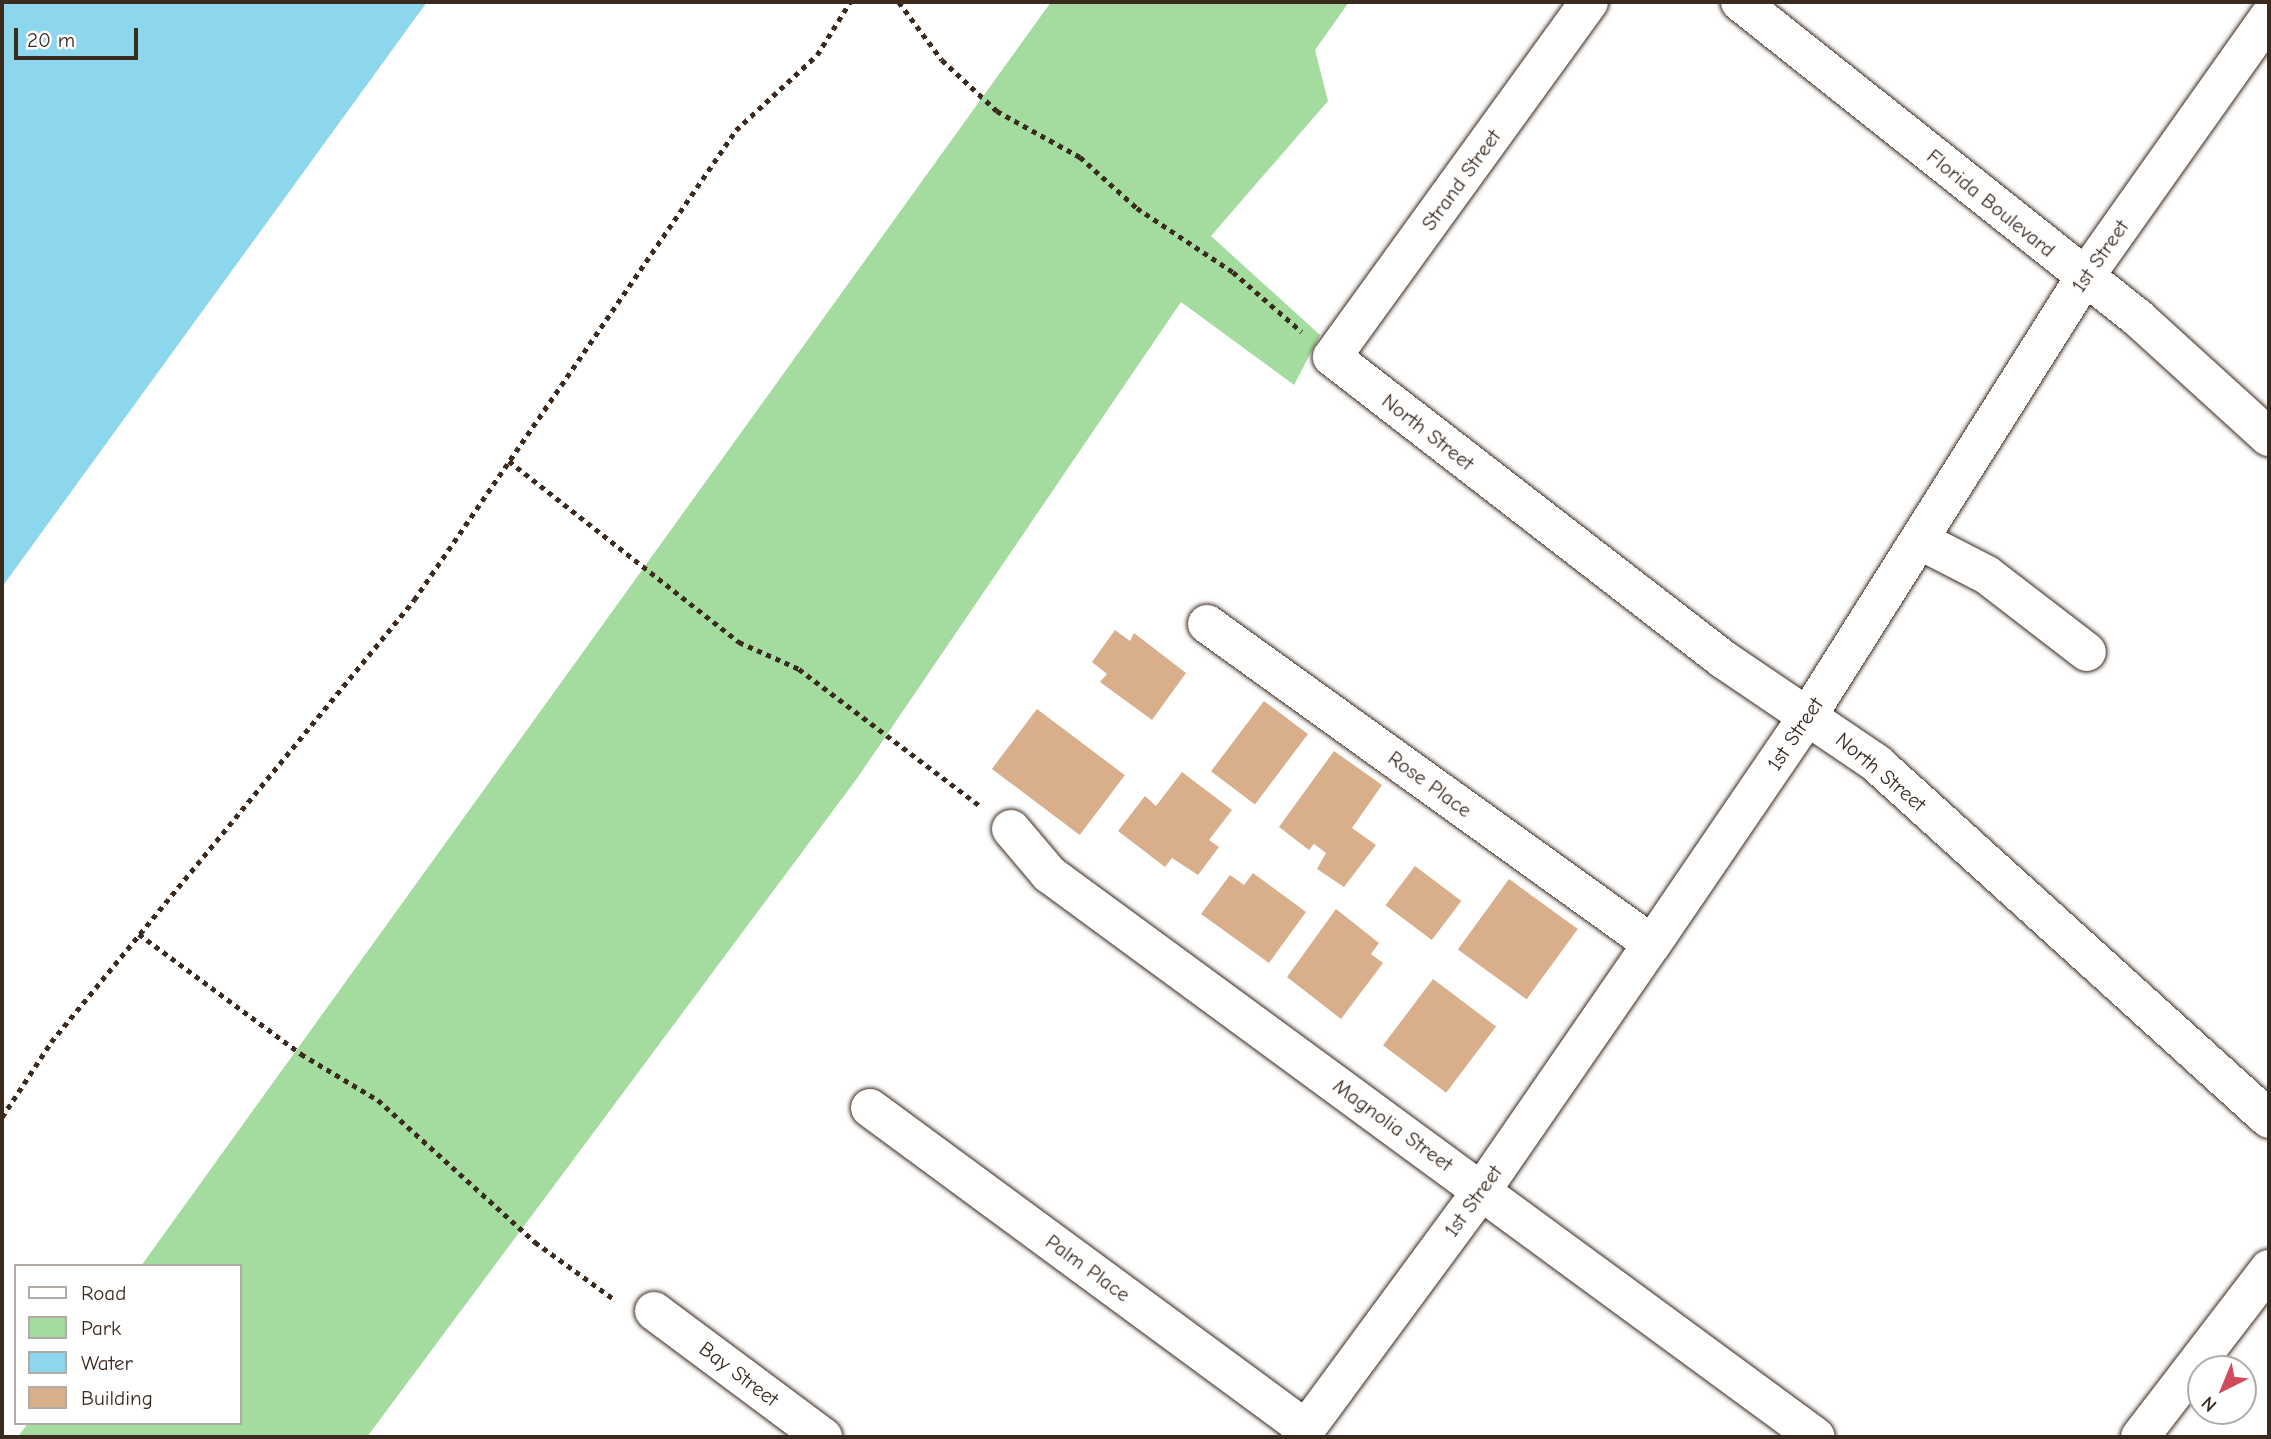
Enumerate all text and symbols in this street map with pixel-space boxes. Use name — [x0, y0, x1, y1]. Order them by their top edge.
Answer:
scale bar — [18, 14, 142, 58]
text: 20 m — [27, 28, 75, 52]
street label: Strand Street — [1416, 125, 1506, 235]
street label: Florida Boulevard — [1922, 144, 2060, 262]
street label: 1st Street — [2066, 215, 2134, 297]
street label: North Street — [1377, 388, 1479, 476]
street label: 1st Street — [1761, 693, 1829, 775]
street label: North Street — [1831, 727, 1931, 817]
street label: Rose Place — [1383, 745, 1477, 823]
street label: Magnolia Street — [1328, 1073, 1458, 1177]
street label: 1st Street — [1439, 1160, 1507, 1242]
street label: Palm Place — [1041, 1229, 1135, 1307]
legend — [14, 1264, 242, 1425]
text: Road — [81, 1281, 126, 1305]
text: Park — [81, 1316, 121, 1340]
street label: Bay Street — [694, 1336, 784, 1412]
text: Water — [81, 1351, 133, 1375]
north arrow — [2187, 1355, 2257, 1425]
text: Building — [81, 1386, 153, 1410]
text: N — [2197, 1392, 2221, 1416]

